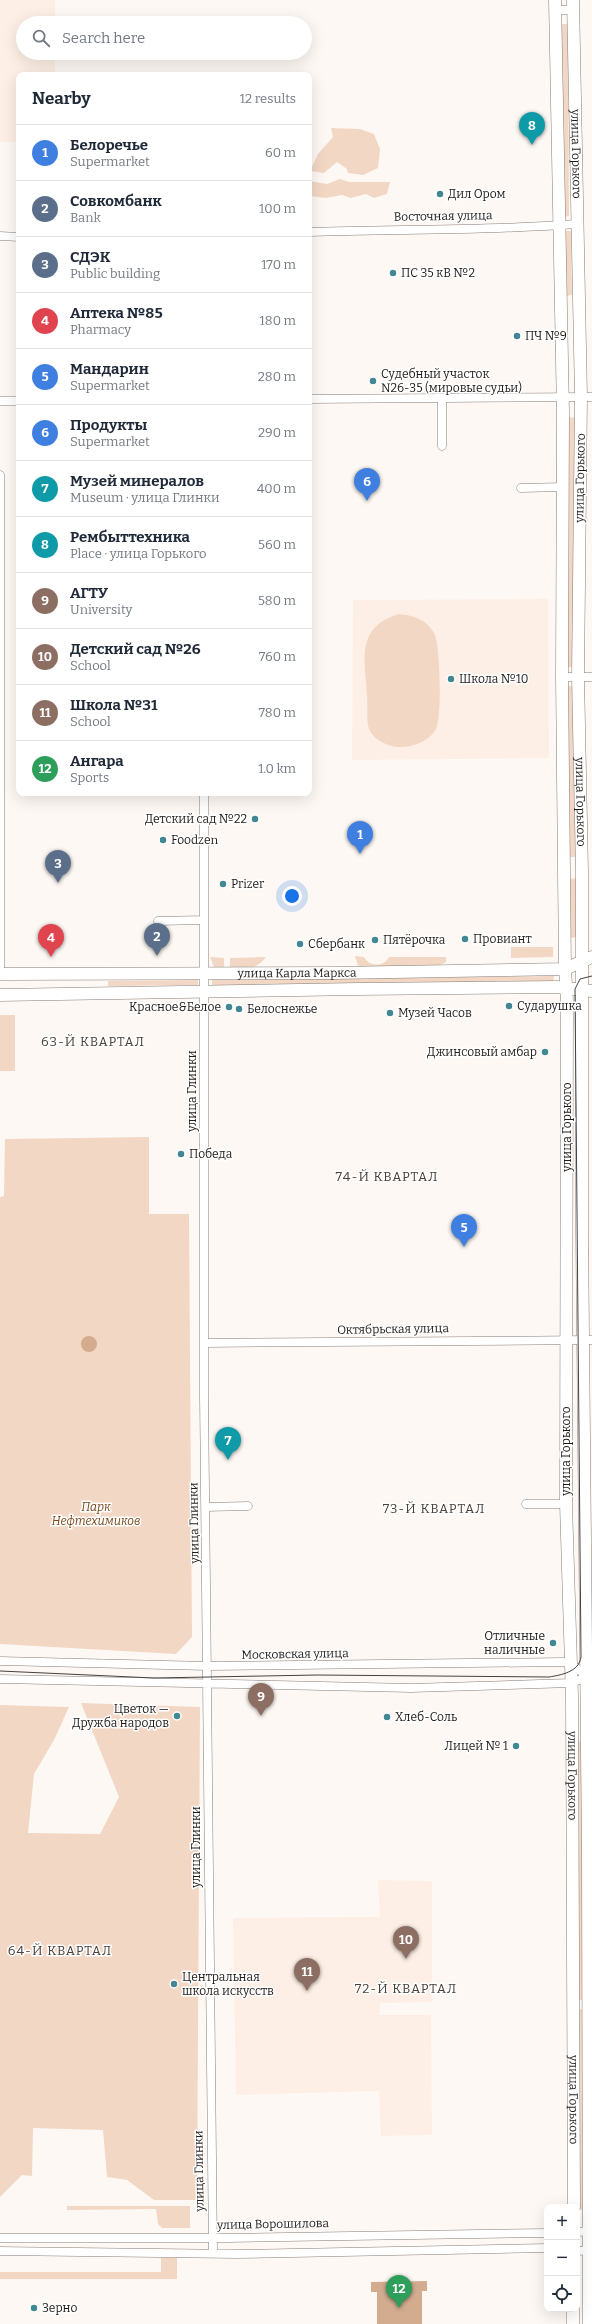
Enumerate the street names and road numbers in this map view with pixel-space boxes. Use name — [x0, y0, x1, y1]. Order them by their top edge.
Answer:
street label: улица Горького — [568, 108, 584, 199]
street label: Восточная улица — [393, 208, 493, 224]
street label: улица Горького — [572, 433, 588, 524]
street label: улица Горького — [573, 756, 588, 847]
street label: улица Карла Маркса — [237, 966, 357, 980]
street label: улица Глинки — [185, 1050, 199, 1133]
street label: улица Горького — [560, 1082, 574, 1173]
street label: Октябрьская улица — [337, 1321, 449, 1337]
street label: улица Горького — [559, 1406, 573, 1497]
street label: улица Глинки — [186, 1482, 202, 1565]
street label: Московская улица — [241, 1646, 349, 1662]
street label: улица Горького — [565, 1730, 579, 1821]
street label: улица Глинки — [189, 1806, 203, 1889]
street label: улица Горького — [566, 2054, 581, 2145]
street label: улица Глинки — [191, 2130, 207, 2213]
street label: улица Ворошилова — [216, 2216, 330, 2232]

